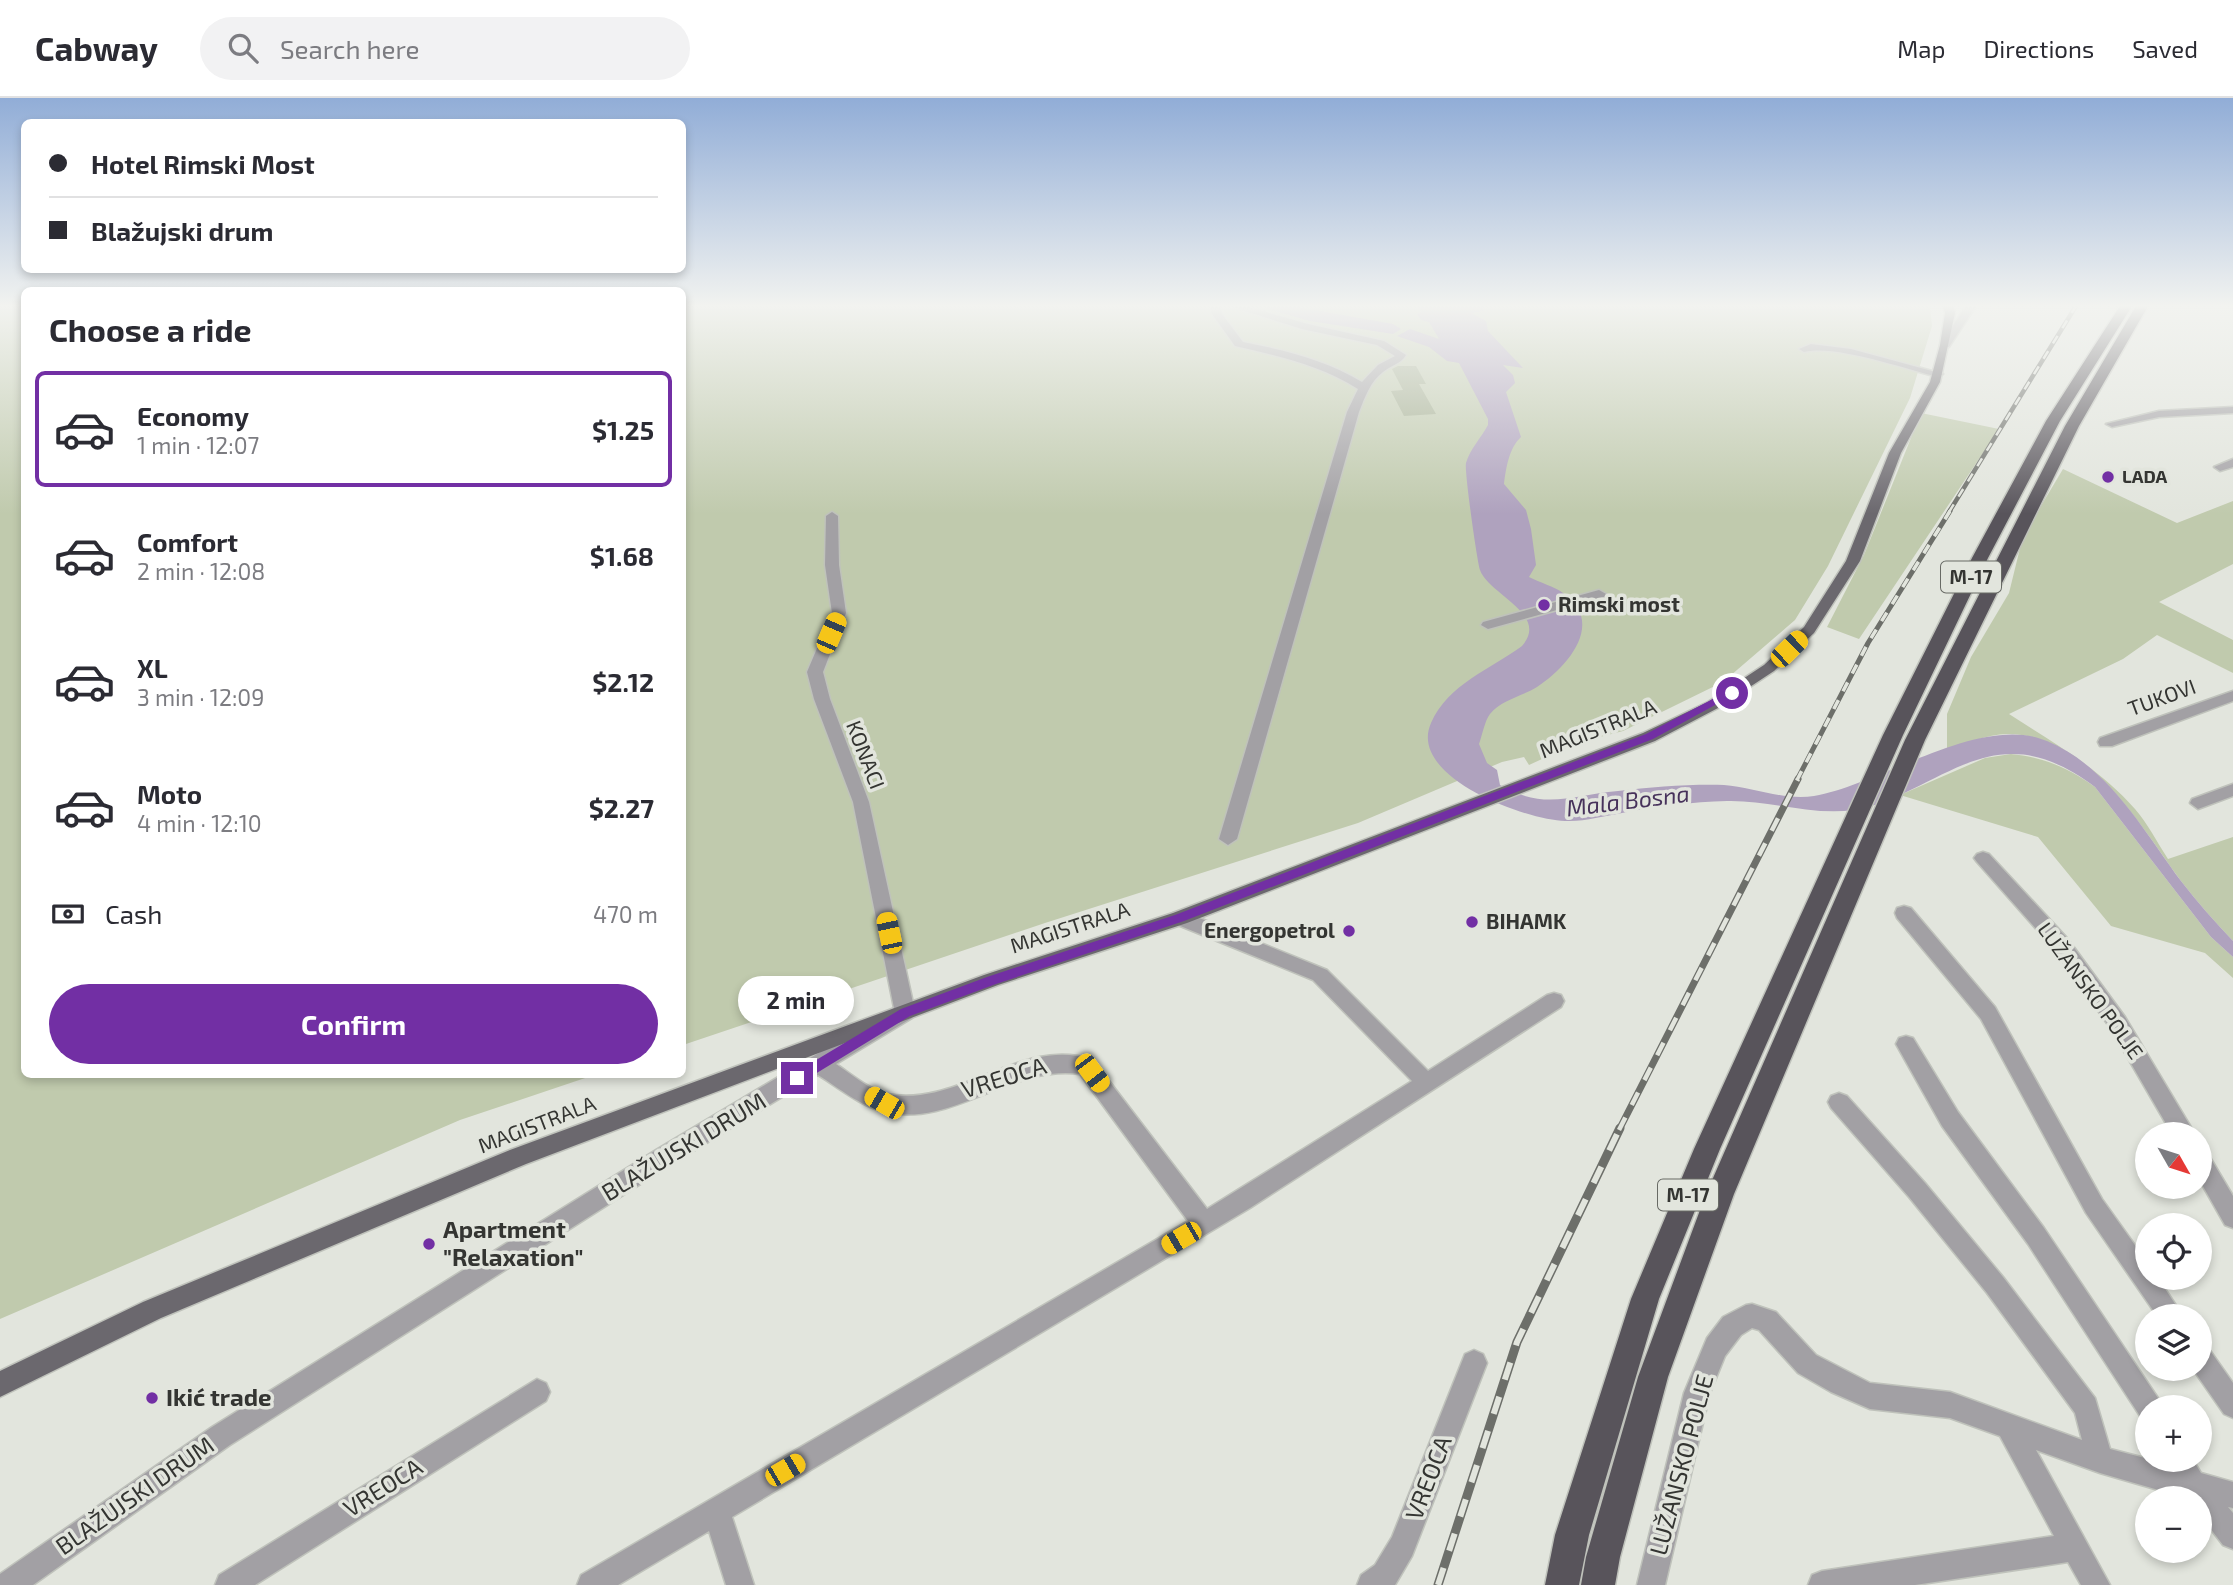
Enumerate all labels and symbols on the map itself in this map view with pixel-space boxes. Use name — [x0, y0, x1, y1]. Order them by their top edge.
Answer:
place label: LADA — [2122, 465, 2168, 487]
marker: LADA — [2100, 469, 2116, 485]
road number: M-17 — [1941, 562, 2001, 592]
place label: Rimski most — [1558, 591, 1680, 616]
marker: Rimski most — [1536, 597, 1552, 613]
car — [814, 610, 849, 656]
car — [1767, 627, 1812, 671]
street label: TUKOVI — [2124, 673, 2199, 720]
route start — [1716, 677, 1748, 709]
street label: MAGISTRALA — [1535, 693, 1660, 762]
street label: KONACI — [842, 717, 891, 792]
water label: Mala Bosna — [1565, 779, 1691, 821]
street label: MAGISTRALA — [1007, 896, 1132, 958]
place label: BIHAMK — [1486, 908, 1567, 933]
car — [875, 910, 904, 956]
marker: BIHAMK — [1464, 914, 1480, 930]
place label: Energopetrol — [1204, 917, 1335, 942]
street label: LUŽANSKO POLJE — [2033, 917, 2149, 1063]
marker: Energopetrol — [1341, 923, 1357, 939]
callout: 2 min — [739, 976, 855, 1026]
street label: VREOCA — [958, 1050, 1050, 1103]
car — [1071, 1050, 1114, 1096]
route end — [781, 1062, 813, 1094]
car — [861, 1083, 908, 1123]
street label: BLAŽUJSKI DRUM — [596, 1085, 771, 1206]
street label: MAGISTRALA — [474, 1090, 599, 1157]
north arrow — [2135, 1122, 2212, 1199]
road number: M-17 — [1658, 1180, 1718, 1210]
place label: Apartment "Relaxation" — [443, 1214, 583, 1271]
car — [1158, 1218, 1205, 1258]
marker: Apartment "Relaxation" — [421, 1236, 437, 1252]
street label: LUŽANSKO POLJE — [1642, 1371, 1719, 1558]
place label: Ikić trade — [166, 1382, 272, 1411]
marker: Ikić trade — [144, 1390, 160, 1406]
street label: BLAŽUJSKI DRUM — [49, 1429, 219, 1560]
street label: VREOCA — [1398, 1431, 1457, 1523]
car — [762, 1450, 809, 1490]
street label: VREOCA — [337, 1451, 427, 1522]

